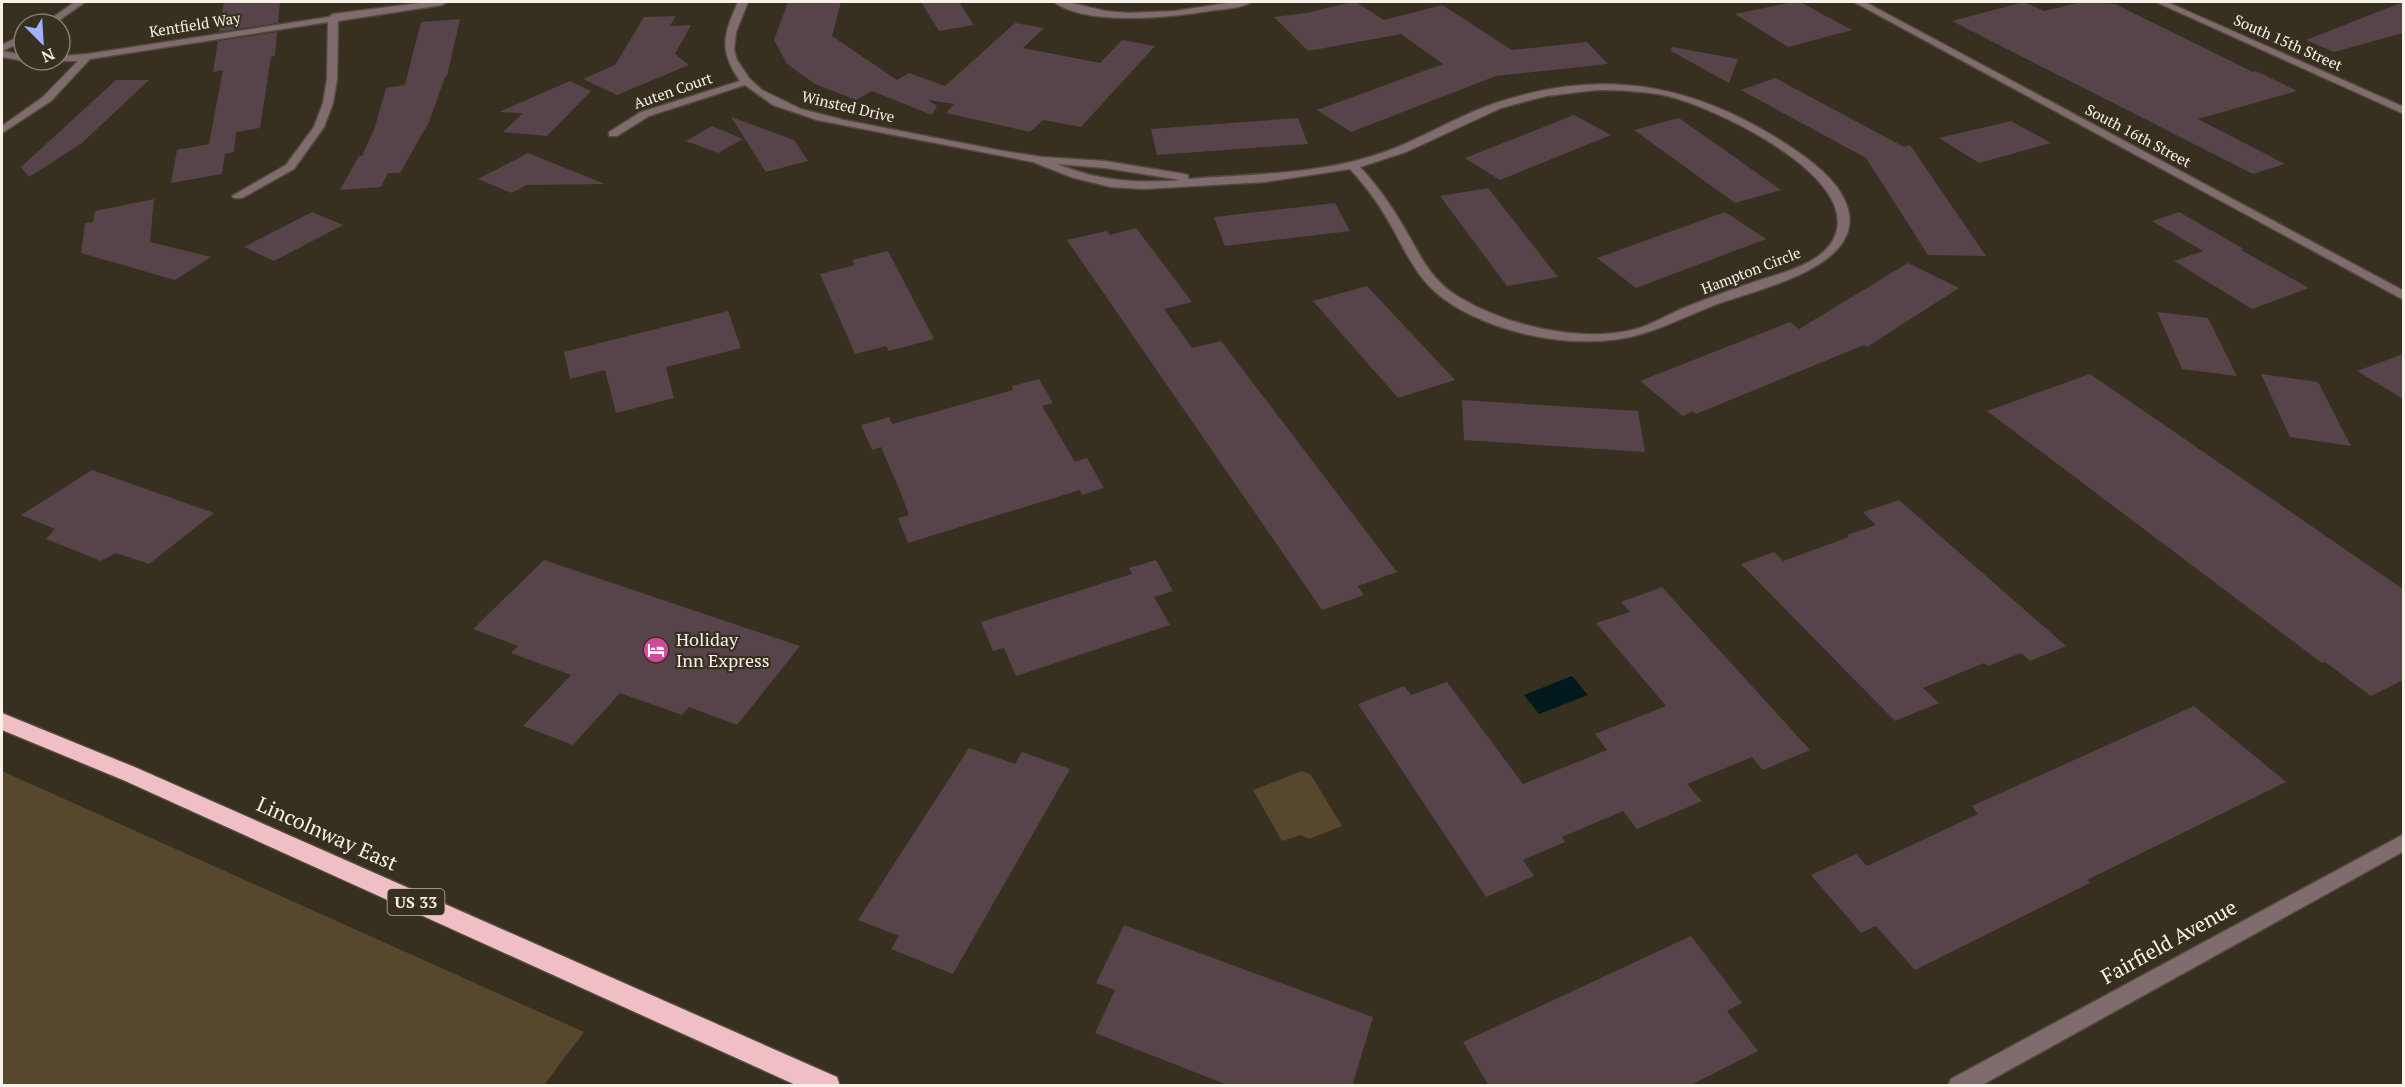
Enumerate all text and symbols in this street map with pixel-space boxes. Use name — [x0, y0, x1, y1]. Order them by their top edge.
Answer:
street label: Kentfield Way — [148, 7, 242, 41]
street label: South 15th Street — [2231, 9, 2346, 75]
north arrow — [12, 12, 72, 72]
text: N — [38, 43, 58, 68]
street label: Auten Court — [631, 67, 715, 113]
street label: Winsted Drive — [800, 86, 897, 126]
street label: South 16th Street — [2082, 99, 2195, 172]
street label: Hampton Circle — [1698, 242, 1803, 298]
place label: Holiday Inn Express — [676, 627, 770, 672]
hotel icon: Holiday Inn Express — [641, 635, 671, 665]
street label: Lincolnway East — [253, 789, 402, 877]
road number: US 33 — [388, 889, 444, 915]
street label: Fairfield Avenue — [2096, 892, 2241, 990]

